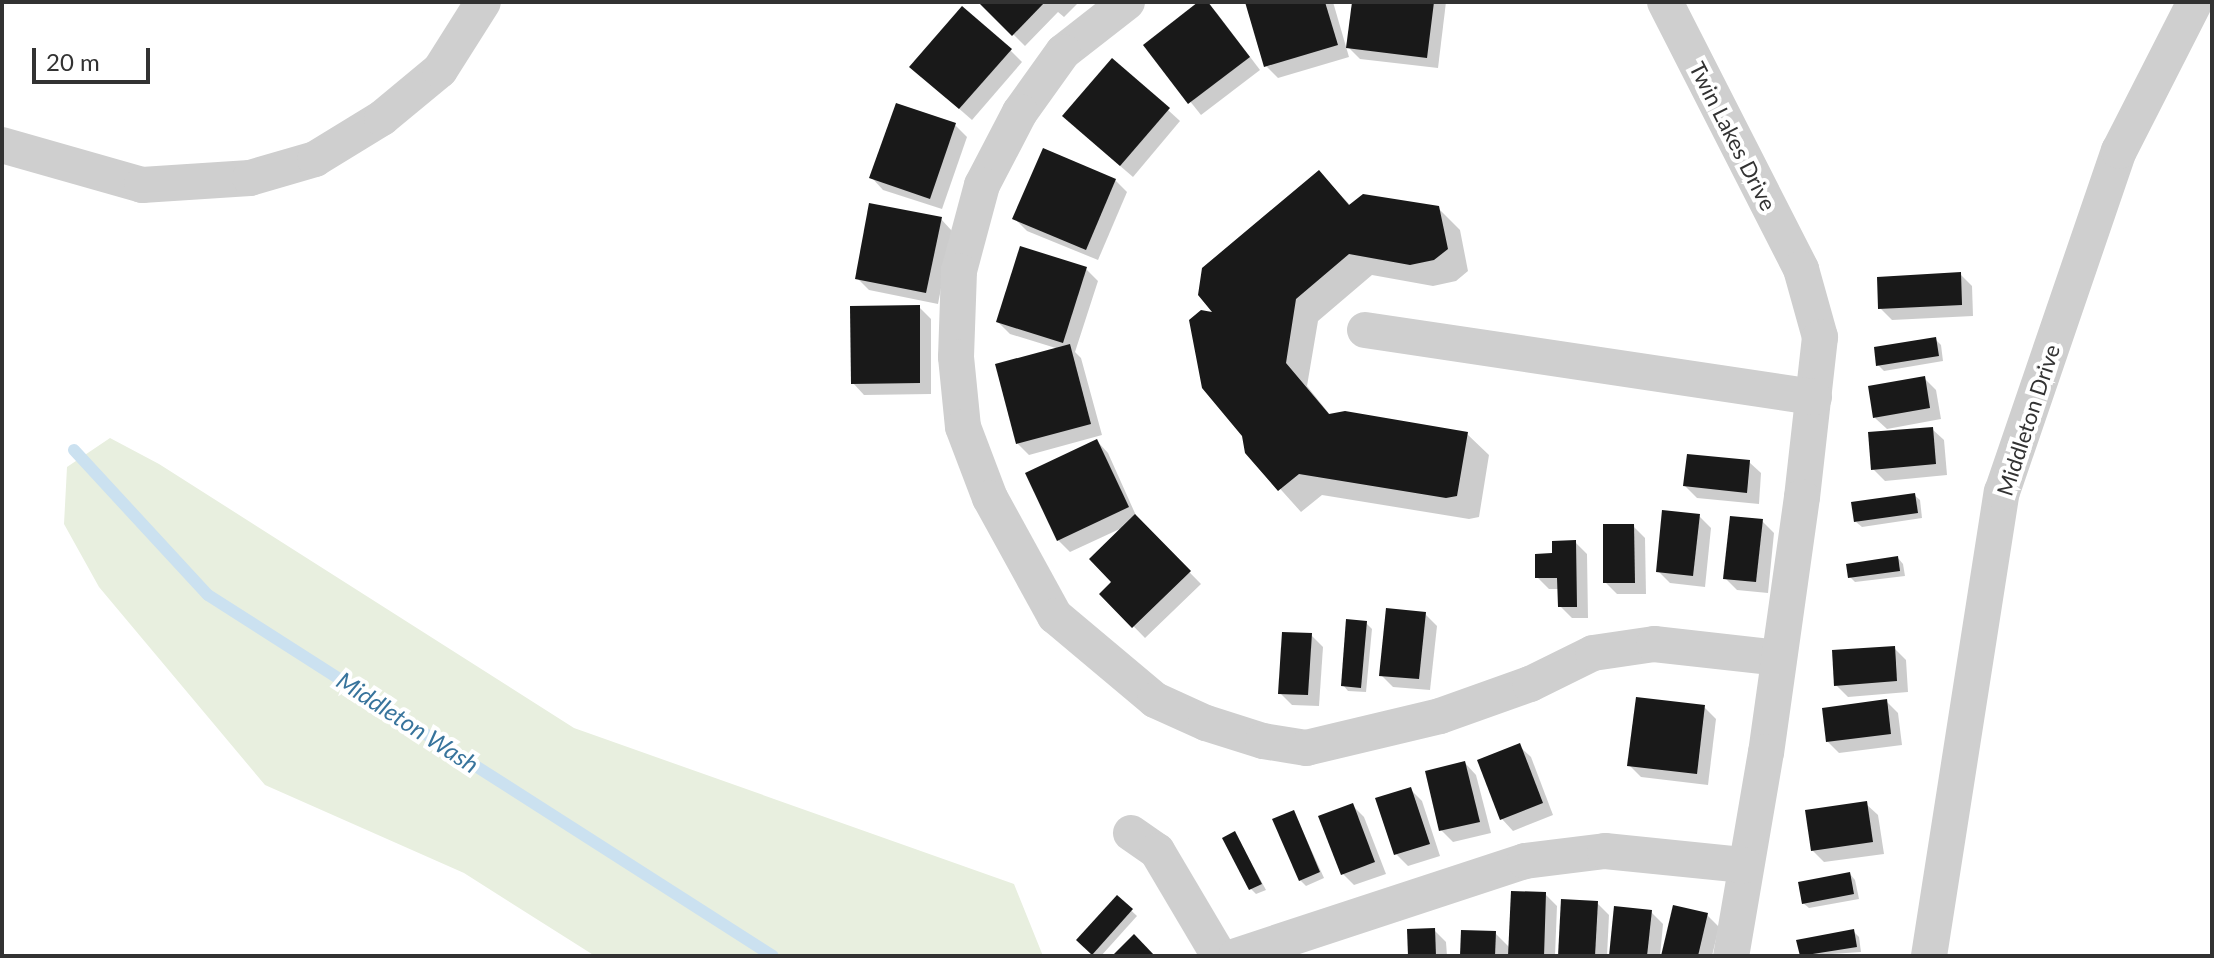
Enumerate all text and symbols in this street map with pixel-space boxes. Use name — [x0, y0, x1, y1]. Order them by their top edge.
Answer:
scale bar — [36, 32, 154, 82]
text: 20 m — [46, 47, 100, 76]
street label: Twin Lakes Drive — [1684, 57, 1782, 215]
street label: Middleton Drive — [1991, 341, 2065, 499]
water label: Middleton Wash — [332, 665, 484, 779]

